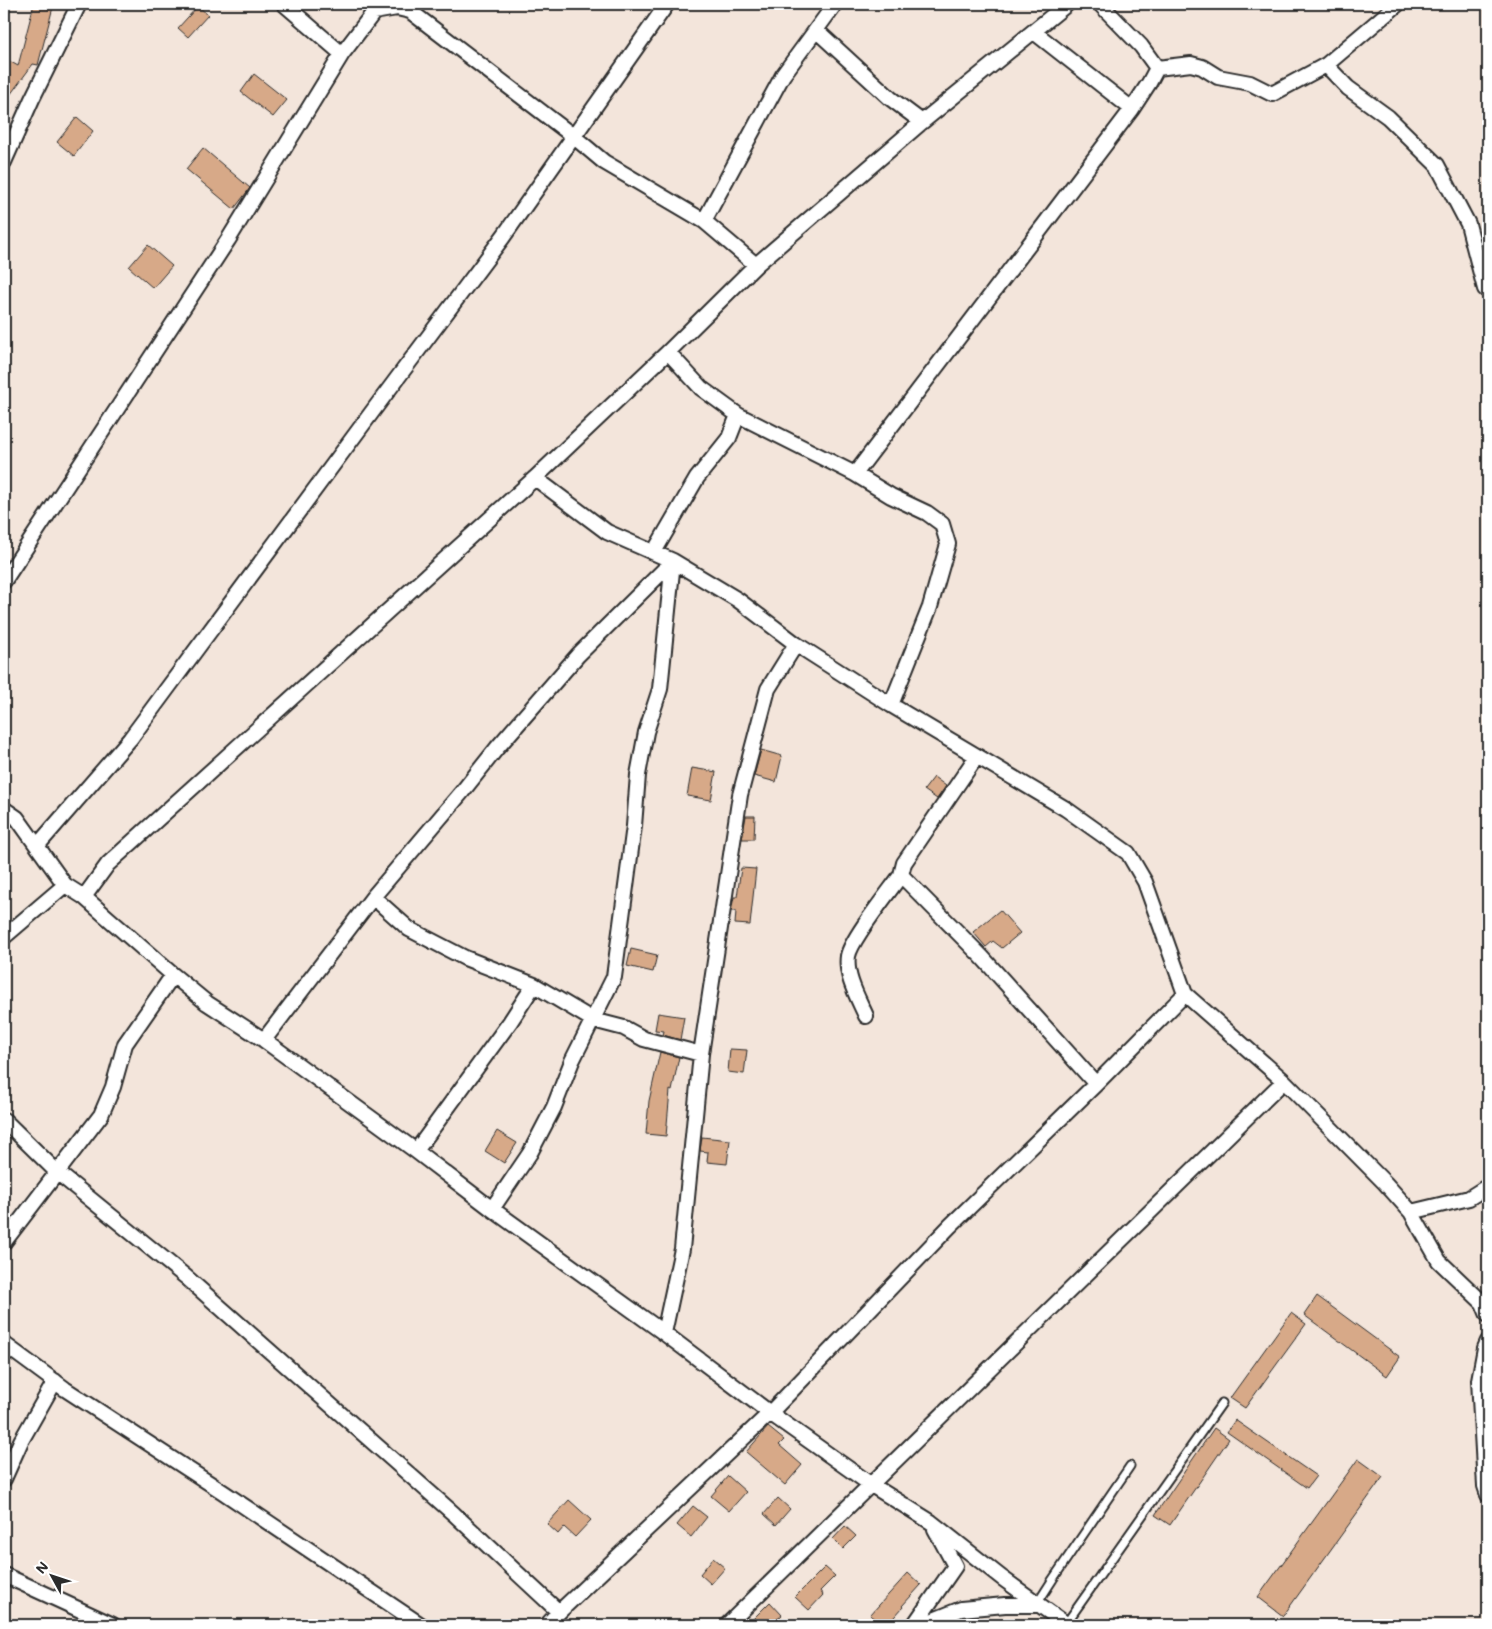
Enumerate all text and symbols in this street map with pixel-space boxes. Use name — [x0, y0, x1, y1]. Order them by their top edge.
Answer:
north arrow — [28, 1552, 78, 1602]
text: N — [31, 1557, 52, 1578]

